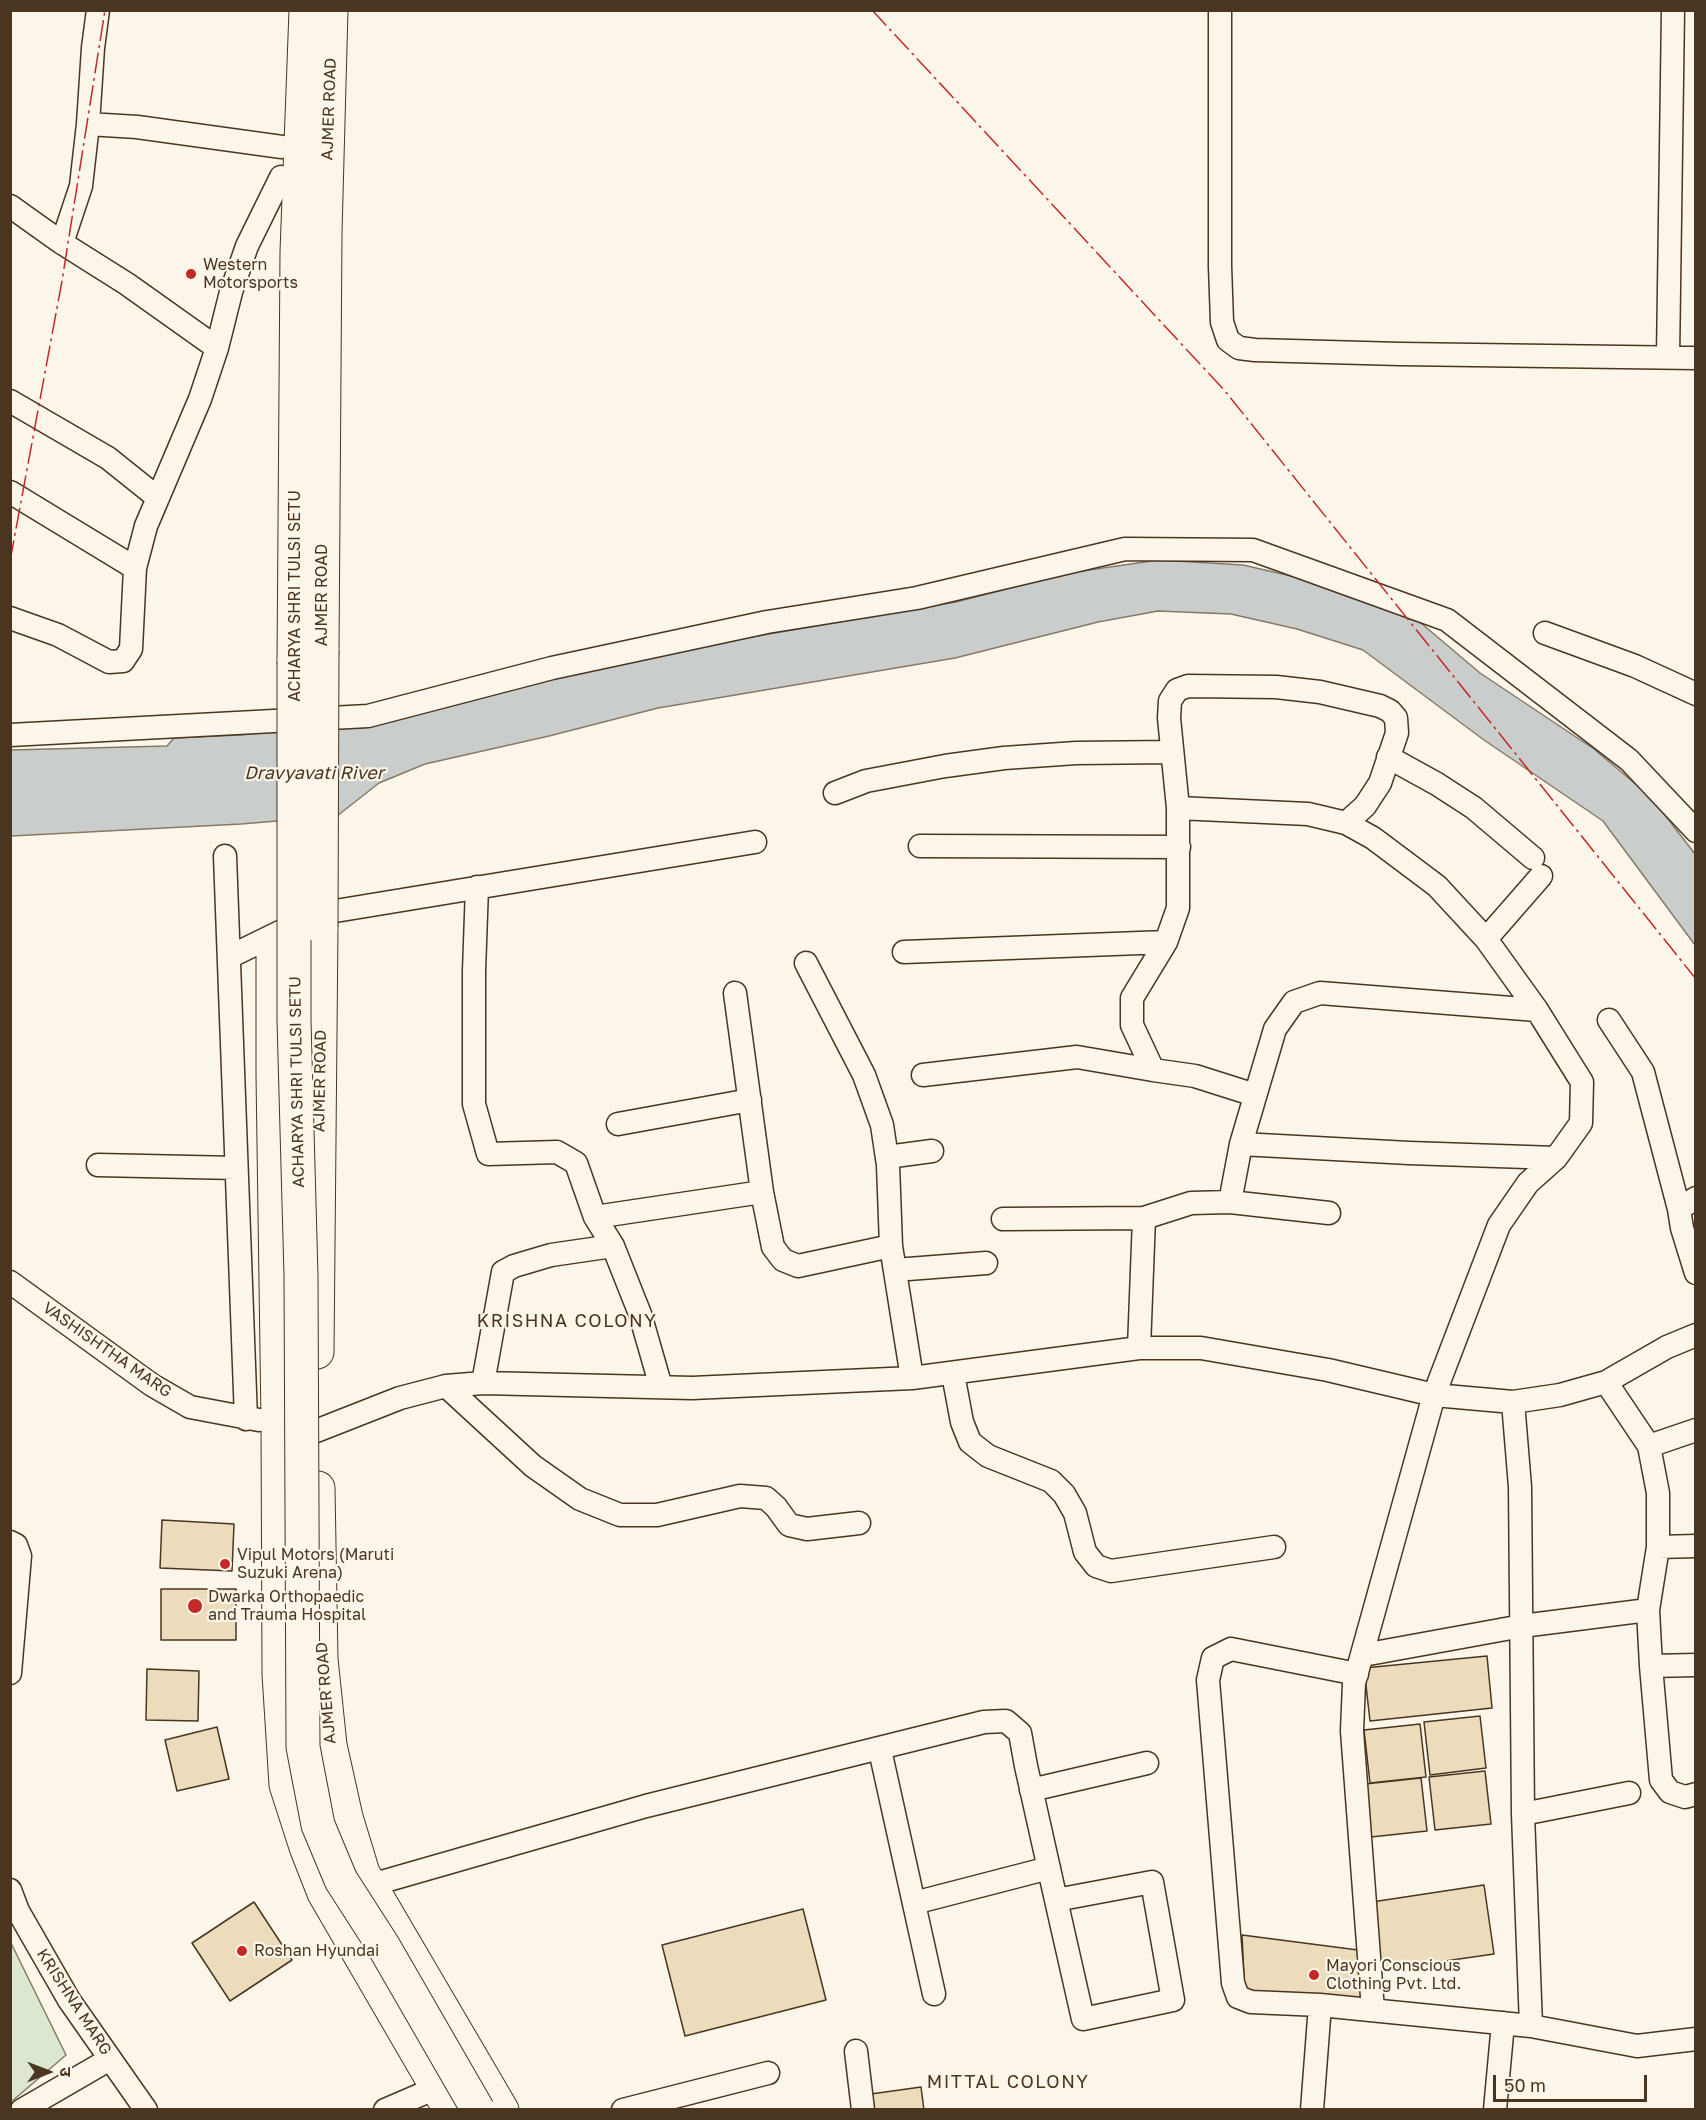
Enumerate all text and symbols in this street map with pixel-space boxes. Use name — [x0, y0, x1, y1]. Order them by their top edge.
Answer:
street label: AJMER ROAD — [318, 57, 340, 161]
place label: Western Motorsports — [203, 255, 298, 293]
marker: Western Motorsports — [184, 267, 198, 281]
street label: ACHARYA SHRI TULSI SETU — [285, 490, 305, 702]
street label: AJMER ROAD — [312, 544, 332, 646]
water label: Dravyavati River — [244, 762, 384, 784]
street label: ACHARYA SHRI TULSI SETU — [286, 976, 308, 1188]
street label: AJMER ROAD — [310, 1030, 330, 1132]
street label: VASHISHTHA MARG — [39, 1298, 175, 1402]
district label: KRISHNA COLONY — [477, 1310, 657, 1332]
place label: Vipul Motors (Maruti Suzuki Arena) — [237, 1545, 394, 1583]
marker: Vipul Motors (Maruti Suzuki Arena) — [218, 1557, 232, 1571]
place label: Dwarka Orthopaedic and Trauma Hospital — [208, 1587, 366, 1625]
marker: Dwarka Orthopaedic and Trauma Hospital — [186, 1597, 204, 1615]
street label: AJMER ROAD — [312, 1641, 340, 1745]
place label: Roshan Hyundai — [254, 1941, 379, 1961]
marker: Roshan Hyundai — [235, 1944, 249, 1958]
street label: KRISHNA MARG — [32, 1945, 116, 2059]
place label: Mayori Conscious Clothing Pvt. Ltd. — [1326, 1956, 1461, 1994]
marker: Mayori Conscious Clothing Pvt. Ltd. — [1307, 1968, 1321, 1982]
north arrow — [18, 2042, 78, 2102]
scale bar — [1496, 2063, 1650, 2101]
text: उ — [56, 2067, 76, 2077]
district label: MITTAL COLONY — [927, 2071, 1089, 2093]
text: 50 m — [1504, 2074, 1546, 2096]

